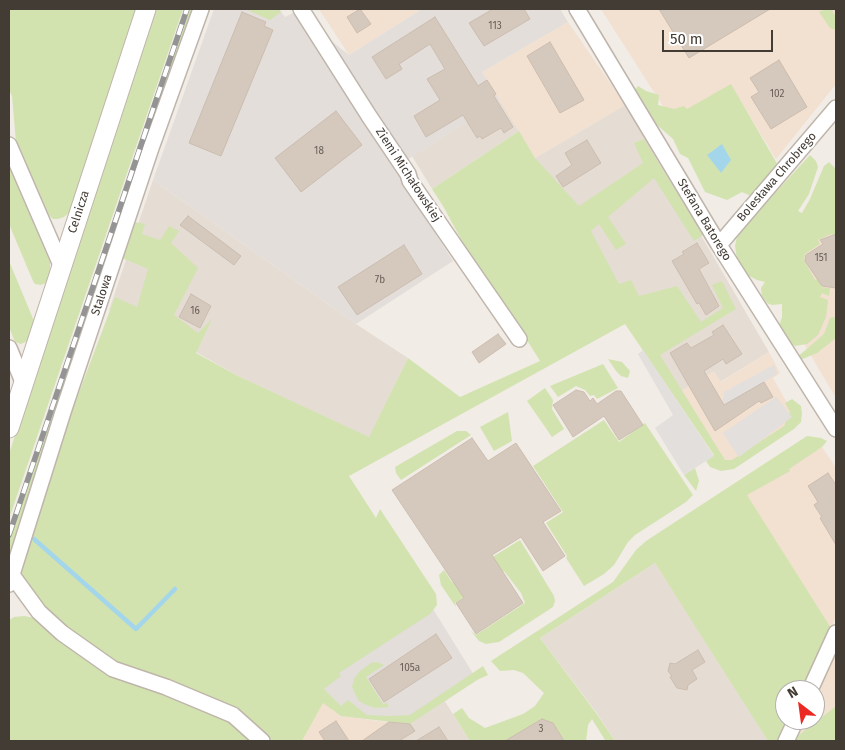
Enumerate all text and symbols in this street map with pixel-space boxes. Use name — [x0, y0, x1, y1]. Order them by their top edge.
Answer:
house number: 113 — [488, 20, 502, 32]
scale bar — [665, 20, 776, 52]
text: 50 m — [670, 30, 703, 48]
house number: 102 — [770, 88, 784, 100]
street label: Ziemi Michałowskiej — [372, 125, 444, 225]
street label: Bolesława Chrobrego — [734, 129, 820, 225]
house number: 18 — [314, 145, 324, 157]
street label: Stefana Batorego — [674, 176, 734, 264]
street label: Celnicza — [65, 189, 93, 235]
house number: 151 — [814, 252, 828, 264]
street label: Stalowa — [89, 272, 115, 318]
house number: 7b — [375, 274, 385, 286]
house number: 16 — [190, 305, 200, 317]
house number: 105a — [400, 662, 420, 674]
north arrow — [775, 680, 825, 730]
text: N — [784, 683, 801, 702]
house number: 3 — [539, 723, 543, 735]

